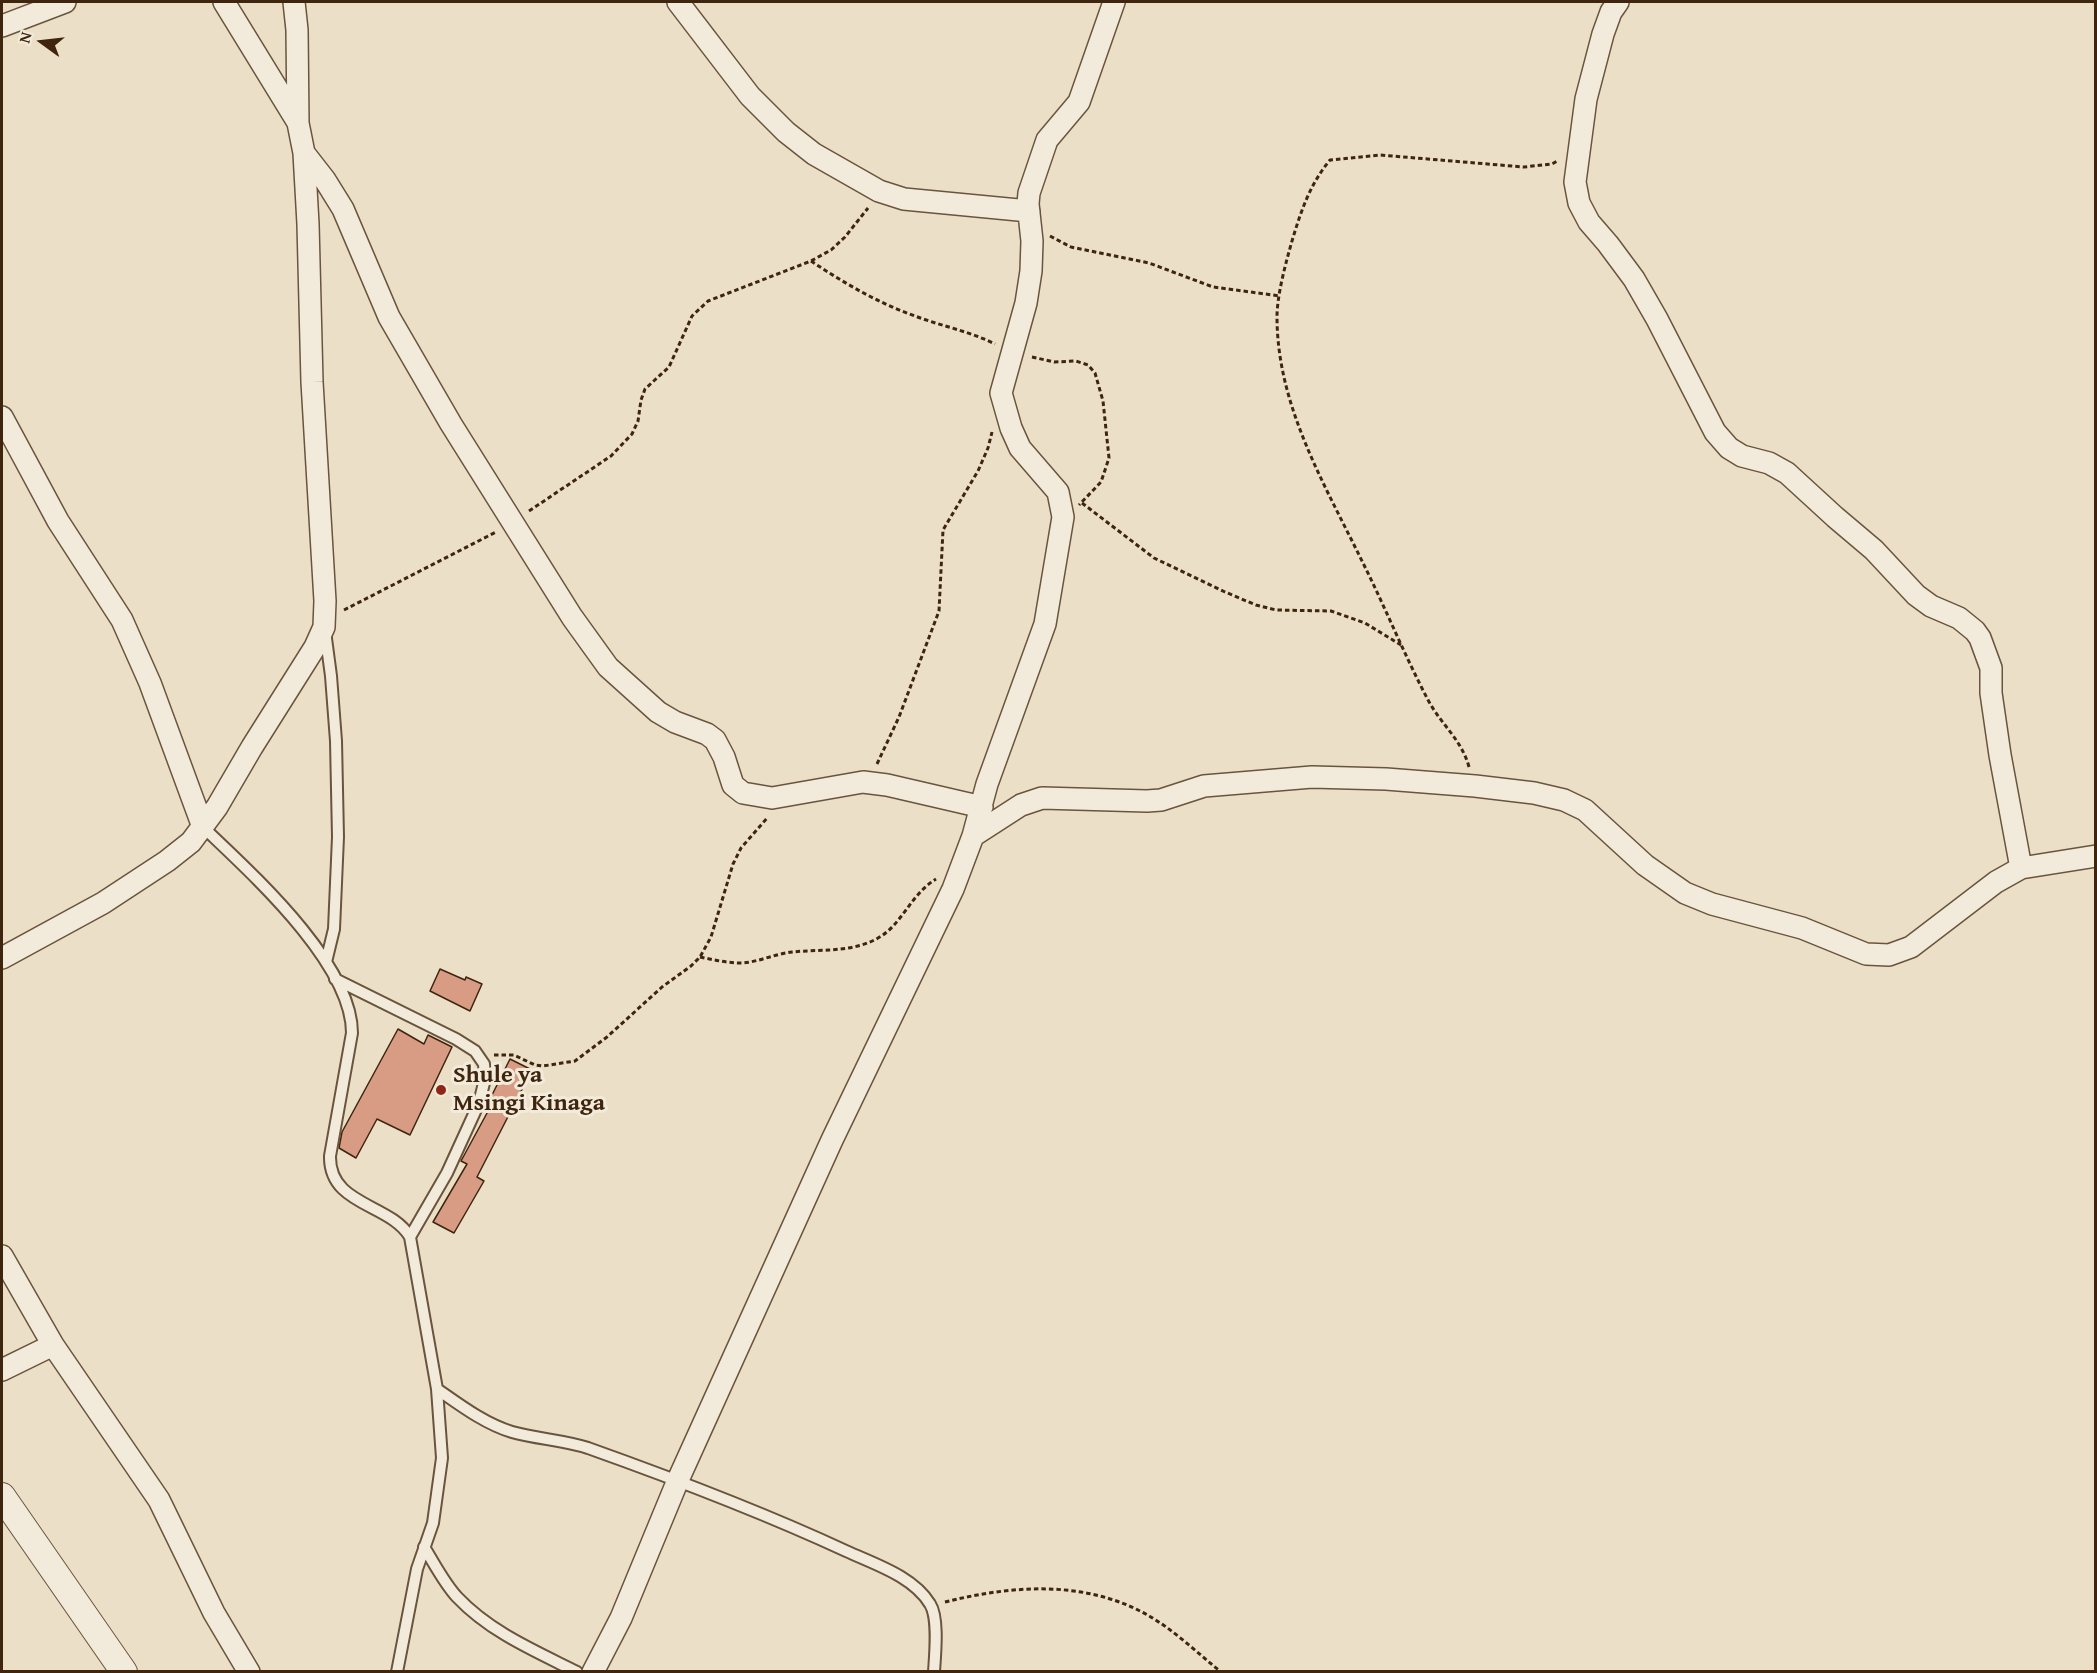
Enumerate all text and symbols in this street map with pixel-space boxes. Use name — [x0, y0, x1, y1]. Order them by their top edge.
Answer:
north arrow — [12, 12, 72, 72]
text: N — [12, 29, 38, 46]
place label: Shule ya Msingi Kinaga — [453, 1062, 605, 1118]
marker: Shule ya Msingi Kinaga — [434, 1083, 448, 1097]

